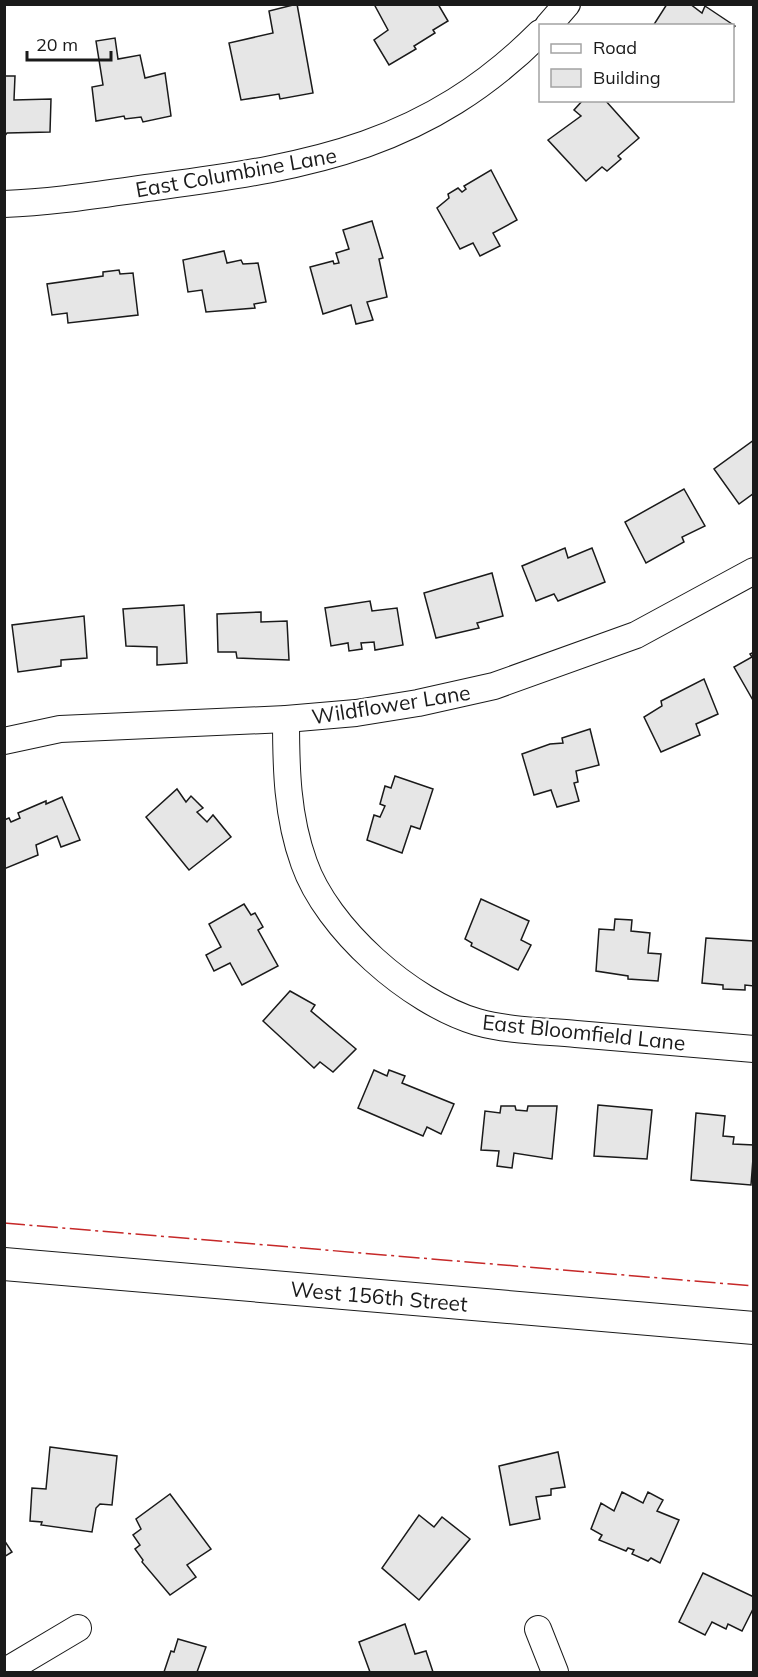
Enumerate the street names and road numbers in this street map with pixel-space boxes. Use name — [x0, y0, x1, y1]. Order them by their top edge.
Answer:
street label: East Columbine Lane — [133, 142, 339, 202]
street label: Wildflower Lane — [310, 679, 472, 729]
street label: East Bloomfield Lane — [481, 1008, 687, 1056]
street label: West 156th Street — [289, 1275, 469, 1317]

